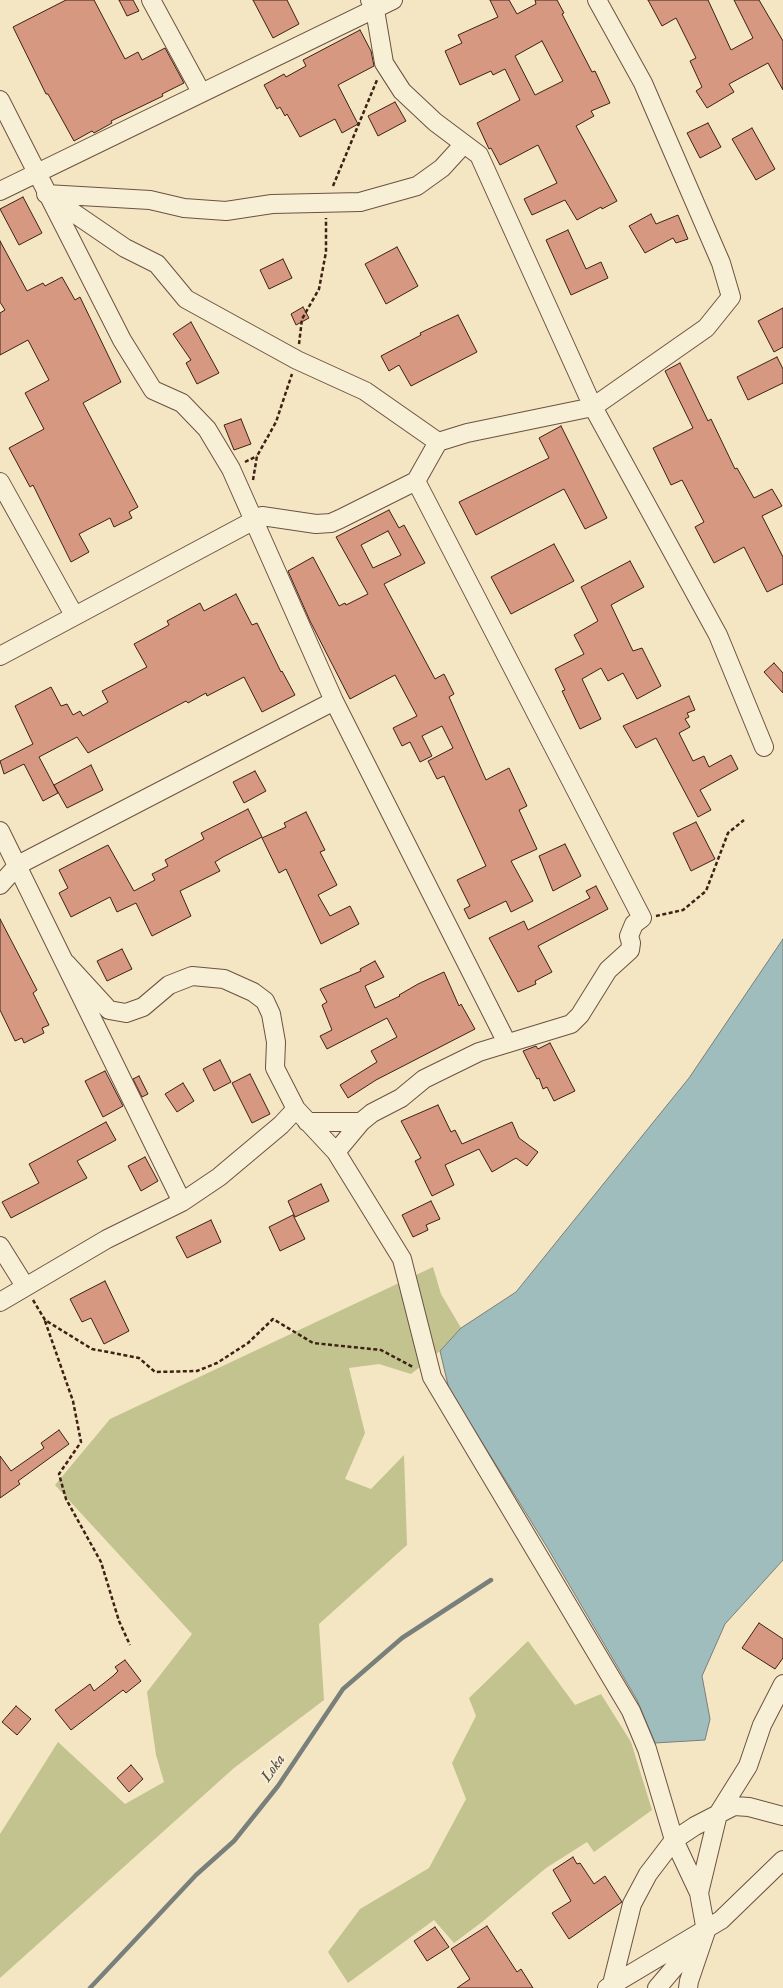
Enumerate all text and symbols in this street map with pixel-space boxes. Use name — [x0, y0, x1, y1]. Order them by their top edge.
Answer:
water label: Loka — [258, 1751, 290, 1787]

